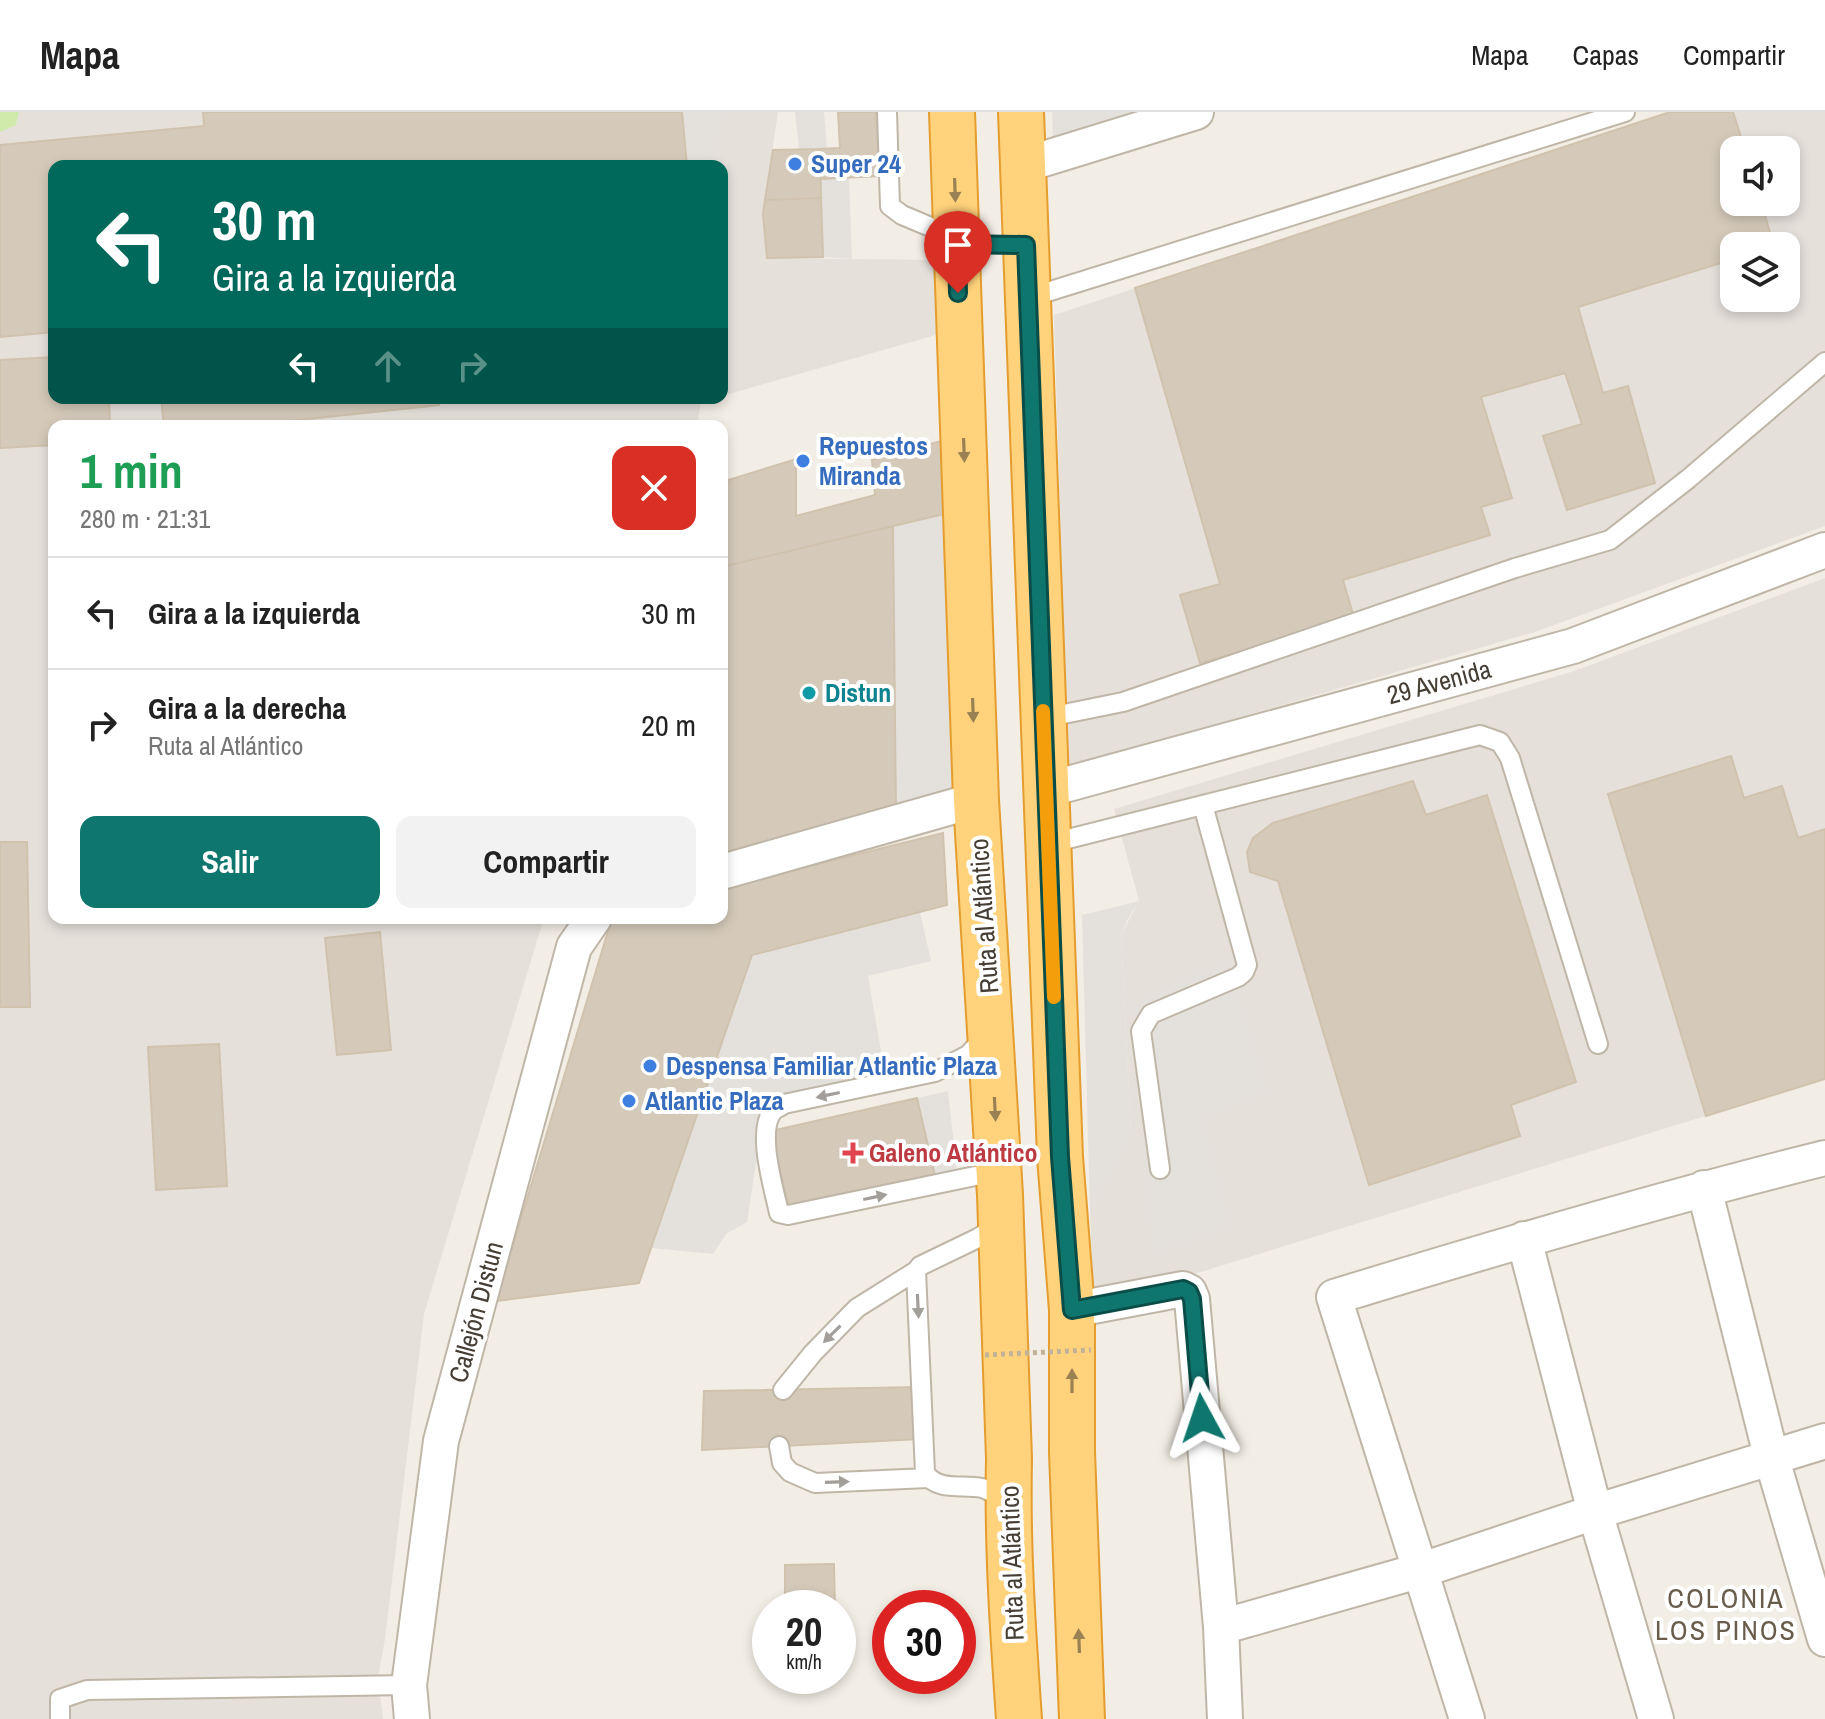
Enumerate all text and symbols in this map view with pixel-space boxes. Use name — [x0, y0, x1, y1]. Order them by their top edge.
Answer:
text: Mapa — [40, 30, 120, 81]
text: Mapa — [1471, 36, 1529, 74]
text: Capas — [1573, 36, 1639, 74]
text: Compartir — [1683, 36, 1785, 74]
map controls — [1720, 136, 1800, 312]
button: sound — [1720, 136, 1800, 216]
place label: Super 24 — [811, 146, 901, 181]
marker: Super 24 — [786, 155, 804, 173]
one-way arrow — [949, 178, 962, 203]
text: 30 m — [212, 182, 317, 257]
icon: left — [80, 192, 184, 296]
pin — [924, 211, 992, 293]
icon: arrive — [936, 223, 980, 267]
button: layers — [1720, 232, 1800, 312]
text: Gira a la izquierda — [212, 254, 457, 302]
icon: left — [282, 344, 326, 388]
icon: ahead — [366, 344, 410, 388]
icon: right — [450, 344, 494, 388]
place label: Repuestos Miranda — [819, 428, 928, 493]
text: 1 min — [80, 438, 183, 503]
one-way arrow — [958, 438, 971, 463]
button: close — [612, 446, 696, 530]
marker: Repuestos Miranda — [794, 452, 812, 470]
text: 280 m · 21:31 — [80, 501, 210, 536]
icon: left — [80, 591, 124, 635]
text: Gira a la izquierda — [148, 593, 360, 633]
text: 30 m — [641, 593, 696, 633]
street label: 29 Avenida — [1383, 651, 1495, 712]
place label: Distun — [825, 675, 891, 710]
marker: Distun — [800, 684, 818, 702]
text: Gira a la derecha — [148, 688, 346, 728]
one-way arrow — [967, 698, 980, 723]
icon: right — [80, 703, 124, 747]
text: 20 m — [641, 705, 696, 745]
text: Ruta al Atlántico — [148, 728, 303, 763]
button: Salir — [80, 816, 380, 908]
button: Compartir — [396, 816, 696, 908]
street label: Ruta al Atlántico — [961, 837, 1006, 995]
place label: Despensa Familiar Atlantic Plaza — [666, 1048, 997, 1083]
marker: Despensa Familiar Atlantic Plaza — [641, 1057, 659, 1075]
place label: Atlantic Plaza — [645, 1083, 784, 1118]
one-way arrow — [815, 1089, 840, 1102]
marker: Atlantic Plaza — [620, 1092, 638, 1110]
one-way arrow — [989, 1097, 1002, 1122]
place label: Galeno Atlántico — [869, 1135, 1038, 1170]
marker: Galeno Atlántico — [844, 1144, 862, 1162]
one-way arrow — [863, 1190, 888, 1203]
street label: Callejón Distun — [440, 1238, 511, 1386]
one-way arrow — [911, 1294, 924, 1319]
one-way arrow — [823, 1324, 842, 1343]
one-way arrow — [1066, 1368, 1078, 1393]
position arrow — [1160, 1376, 1244, 1460]
one-way arrow — [825, 1475, 850, 1488]
street label: Ruta al Atlántico — [991, 1485, 1032, 1641]
district label: COLONIA LOS PINOS — [1655, 1579, 1797, 1649]
speed limit sign: 30 — [872, 1590, 976, 1694]
text: 20 — [786, 1605, 822, 1658]
one-way arrow — [1072, 1628, 1085, 1653]
text: km/h — [786, 1648, 822, 1675]

